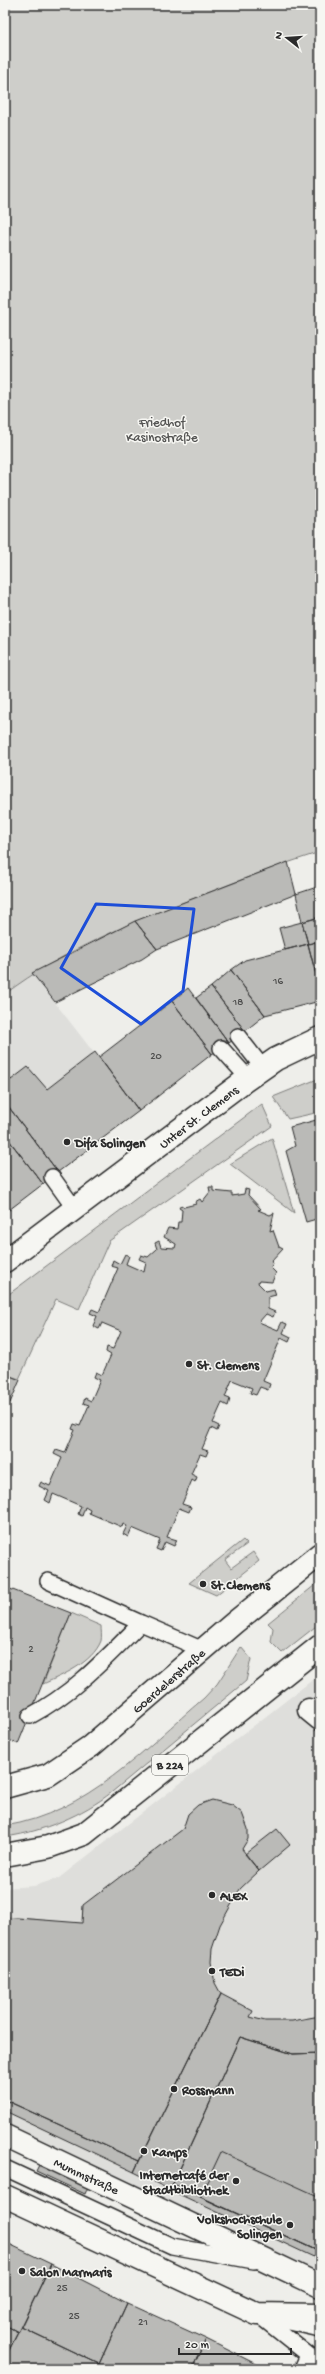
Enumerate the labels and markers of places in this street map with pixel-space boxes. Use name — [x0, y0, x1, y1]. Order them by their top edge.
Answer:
place label: Difa Solingen — [74, 1136, 146, 1152]
marker: Difa Solingen — [62, 1137, 72, 1147]
marker: St. Clemens — [184, 1359, 194, 1369]
place label: St. Clemens — [197, 1359, 260, 1374]
marker: St.Clemens — [198, 1579, 208, 1589]
place label: St.Clemens — [211, 1579, 271, 1594]
marker: ALEX — [207, 1890, 217, 1900]
place label: ALEX — [219, 1890, 249, 1905]
marker: TEDi — [207, 1966, 217, 1976]
place label: TEDi — [219, 1966, 245, 1981]
marker: Rossmann — [169, 2084, 179, 2094]
place label: Rossmann — [181, 2084, 235, 2099]
marker: Kamps — [139, 2146, 149, 2156]
place label: Kamps — [151, 2146, 188, 2162]
place label: Internetcafé der Stadtbibliothek — [140, 2168, 230, 2199]
marker: Internetcafé der Stadtbibliothek — [231, 2176, 241, 2186]
place label: Volkshochschule Solingen — [197, 2213, 283, 2243]
marker: Volkshochschule Solingen — [285, 2220, 295, 2230]
marker: Salon Marmaris — [17, 2266, 27, 2276]
place label: Salon Marmaris — [30, 2266, 113, 2281]

